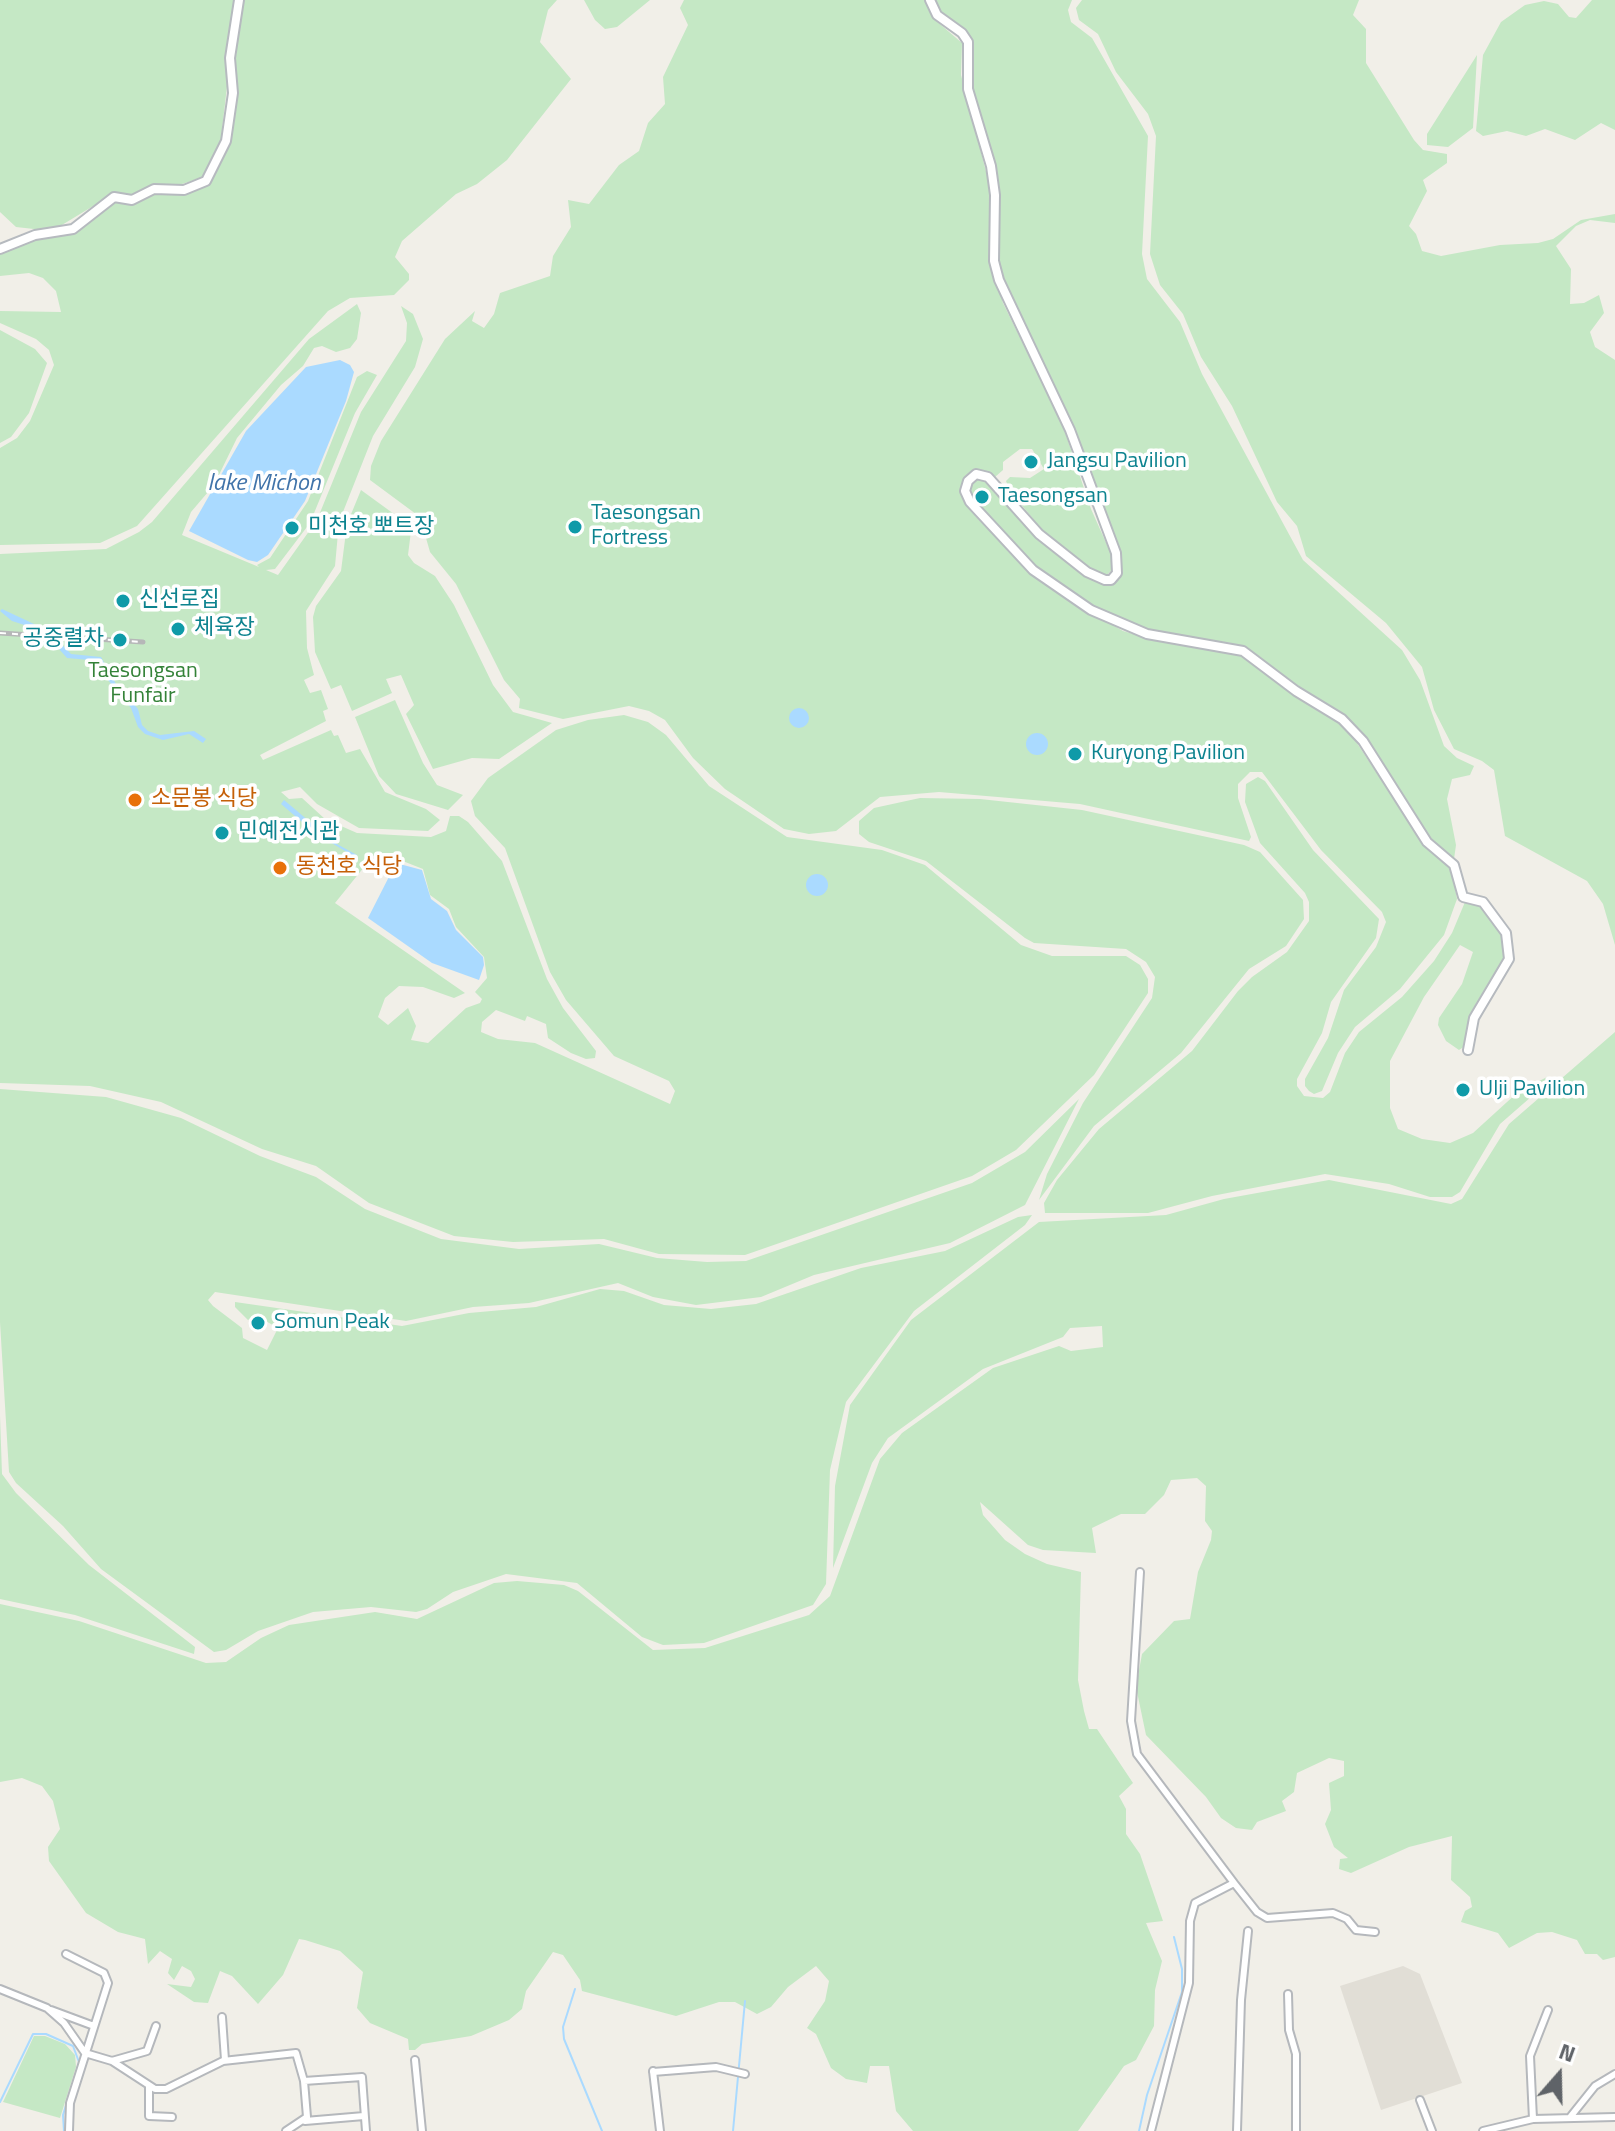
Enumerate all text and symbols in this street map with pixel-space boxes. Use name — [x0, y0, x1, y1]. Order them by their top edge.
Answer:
place label: Jangsu Pavilion — [1047, 449, 1187, 475]
marker: Jangsu Pavilion — [1022, 453, 1040, 471]
water label: lake Michon — [207, 470, 321, 498]
place label: Taesongsan — [998, 484, 1108, 510]
marker: Taesongsan — [973, 488, 991, 506]
place label: Taesongsan Fortress — [591, 501, 701, 552]
place label: 미천호 뽀트장 — [308, 515, 434, 541]
marker: Taesongsan Fortress — [566, 518, 584, 536]
marker: 미천호 뽀트장 — [283, 519, 301, 537]
place label: 신선로집 — [139, 588, 220, 614]
marker: 신선로집 — [114, 592, 132, 610]
place label: 체육장 — [194, 616, 255, 642]
marker: 체육장 — [169, 620, 187, 638]
place label: 공중렬차 — [23, 627, 104, 653]
marker: 공중렬차 — [111, 631, 129, 649]
park label: Taesongsan Funfair — [88, 659, 198, 710]
place label: Kuryong Pavilion — [1091, 741, 1245, 767]
marker: Kuryong Pavilion — [1066, 745, 1084, 763]
place label: 소문봉 식당 — [151, 787, 257, 813]
marker: 소문봉 식당 — [126, 791, 144, 809]
place label: 민예전시관 — [238, 820, 339, 846]
marker: 민예전시관 — [213, 824, 231, 842]
place label: 동천호 식당 — [296, 855, 402, 881]
marker: 동천호 식당 — [271, 859, 289, 877]
place label: Ulji Pavilion — [1479, 1077, 1585, 1103]
marker: Ulji Pavilion — [1454, 1081, 1472, 1099]
place label: Somun Peak — [274, 1310, 390, 1336]
marker: Somun Peak — [249, 1314, 267, 1332]
text: N — [1554, 2034, 1580, 2071]
north arrow — [1519, 2035, 1599, 2115]

